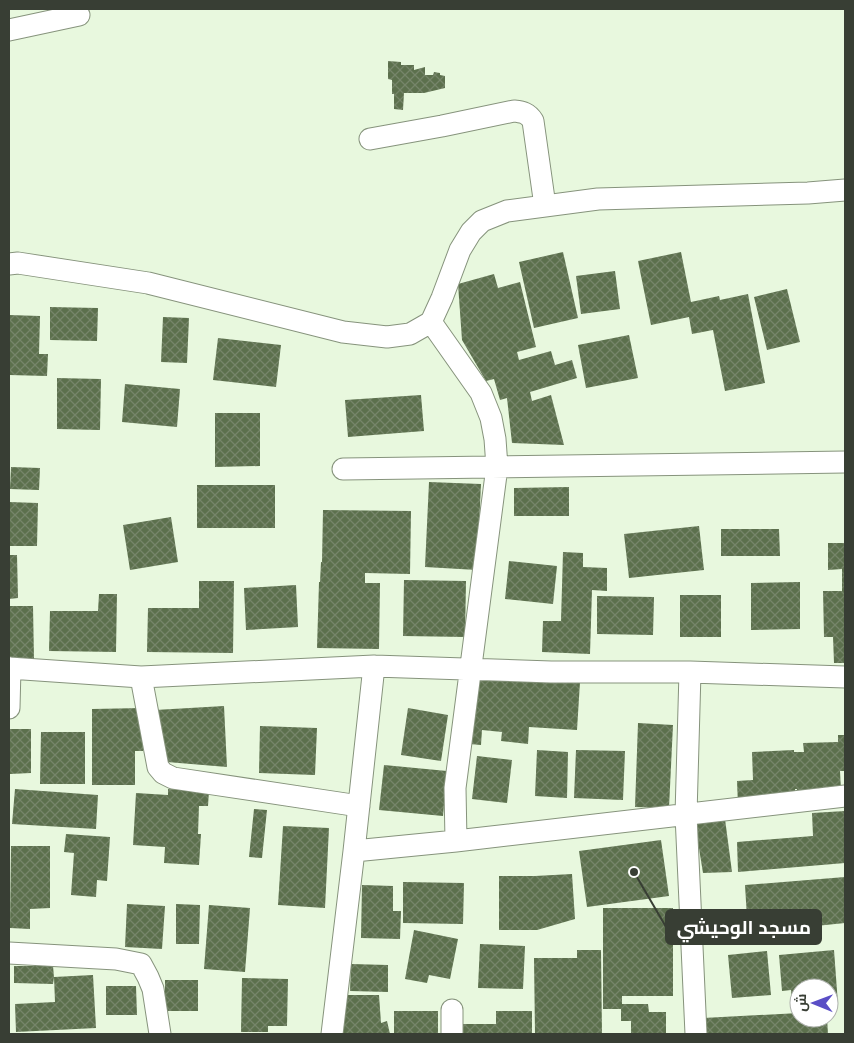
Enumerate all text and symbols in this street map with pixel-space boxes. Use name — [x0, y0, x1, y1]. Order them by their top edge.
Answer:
callout: مسجد الوحيشي — [666, 910, 821, 944]
text: مسجد الوحيشي — [677, 917, 811, 943]
north arrow — [789, 978, 839, 1028]
text: ش — [793, 994, 810, 1012]

